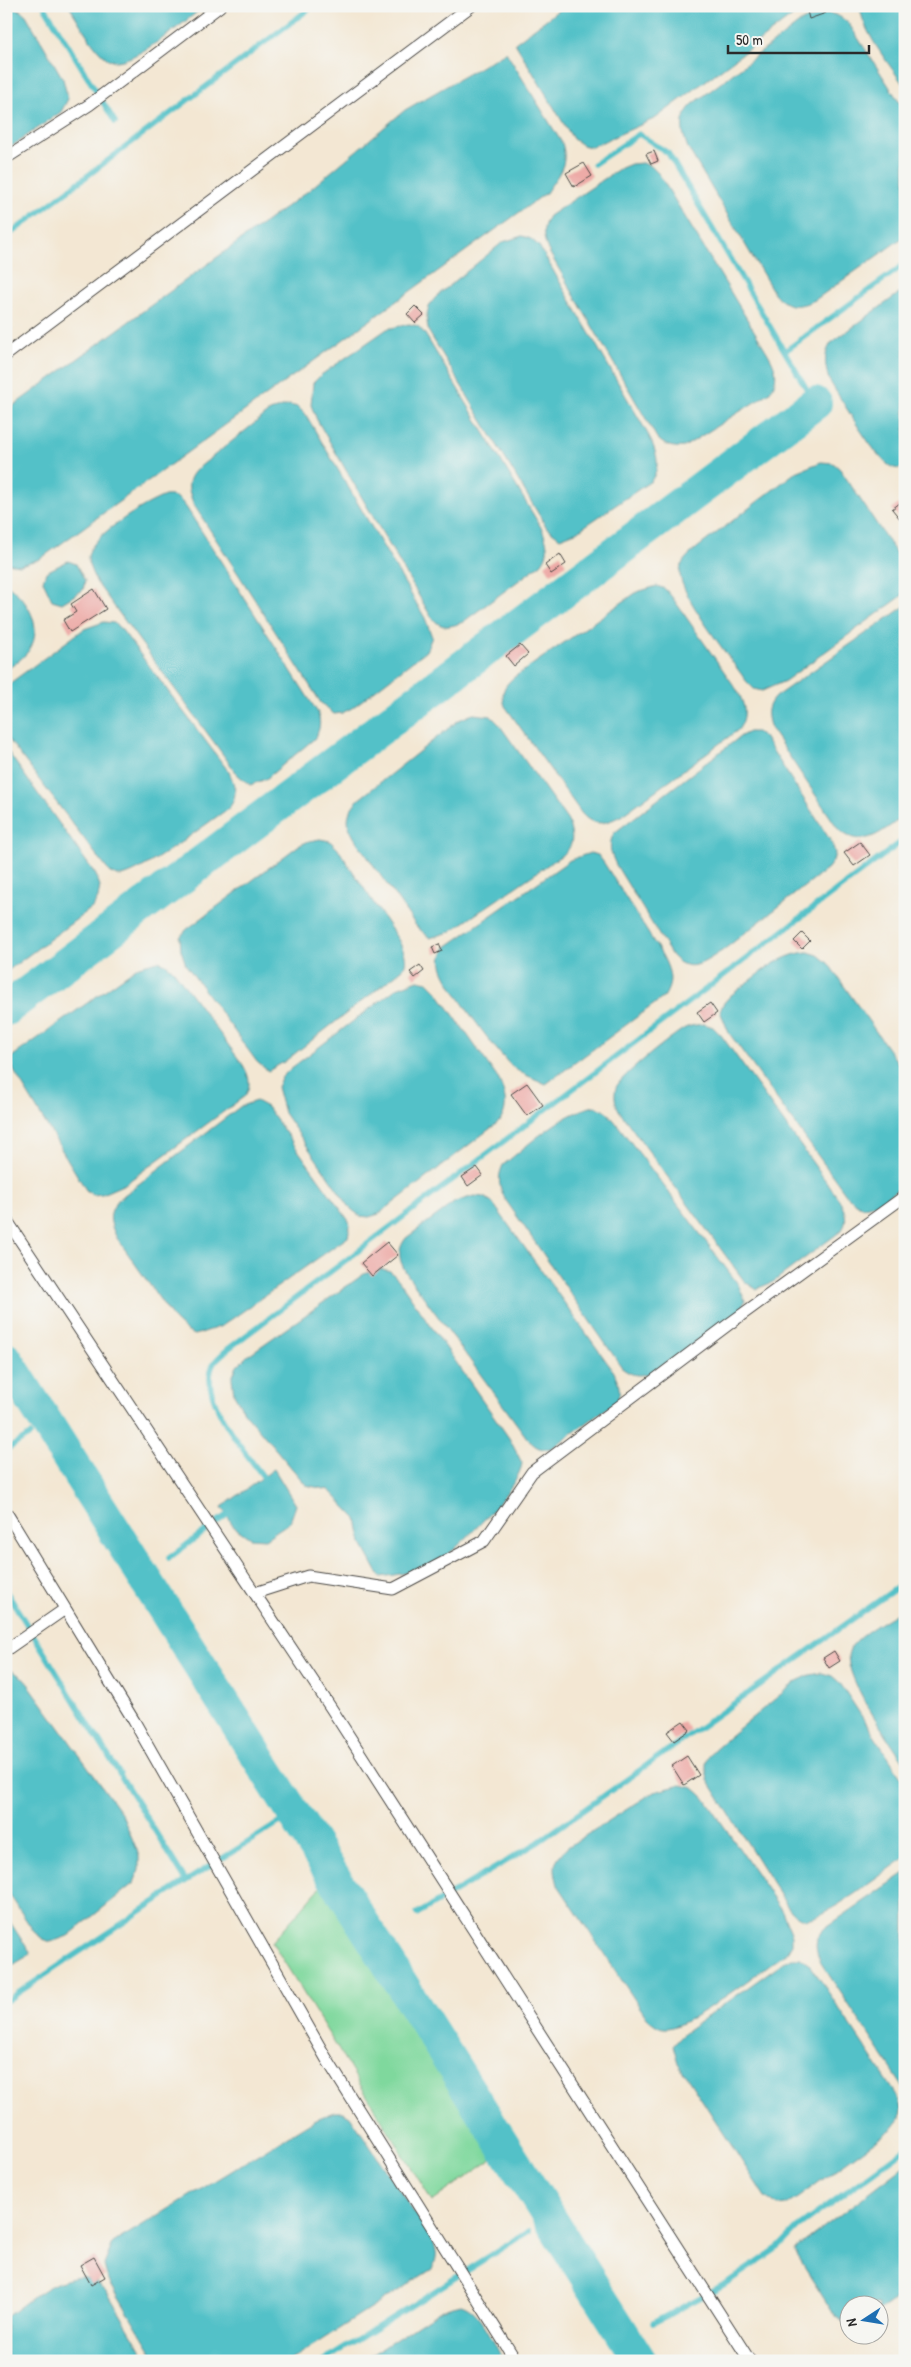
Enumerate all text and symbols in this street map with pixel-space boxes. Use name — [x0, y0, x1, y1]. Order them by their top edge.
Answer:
scale bar — [728, 22, 870, 54]
text: 50 m — [736, 29, 763, 50]
north arrow — [838, 2294, 888, 2344]
text: N — [841, 2317, 861, 2328]

